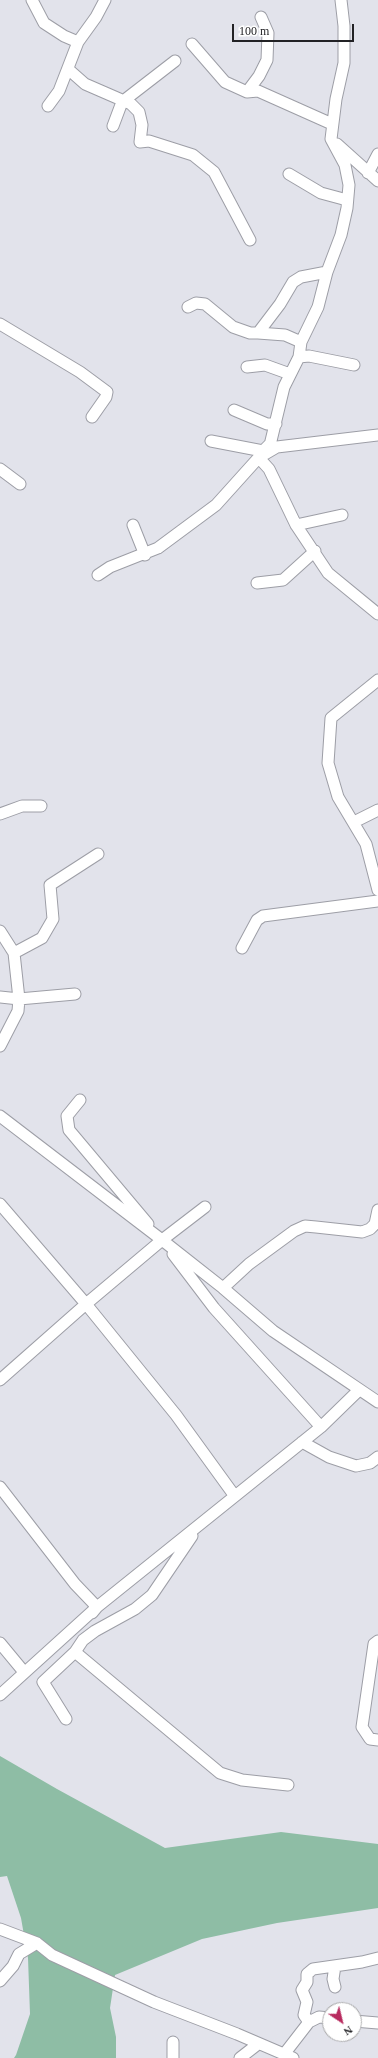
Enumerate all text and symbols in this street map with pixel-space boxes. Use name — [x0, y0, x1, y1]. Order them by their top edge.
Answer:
scale bar — [234, 16, 356, 42]
text: 100 m — [239, 24, 269, 38]
north arrow — [322, 2002, 362, 2042]
text: N — [342, 2024, 355, 2038]

